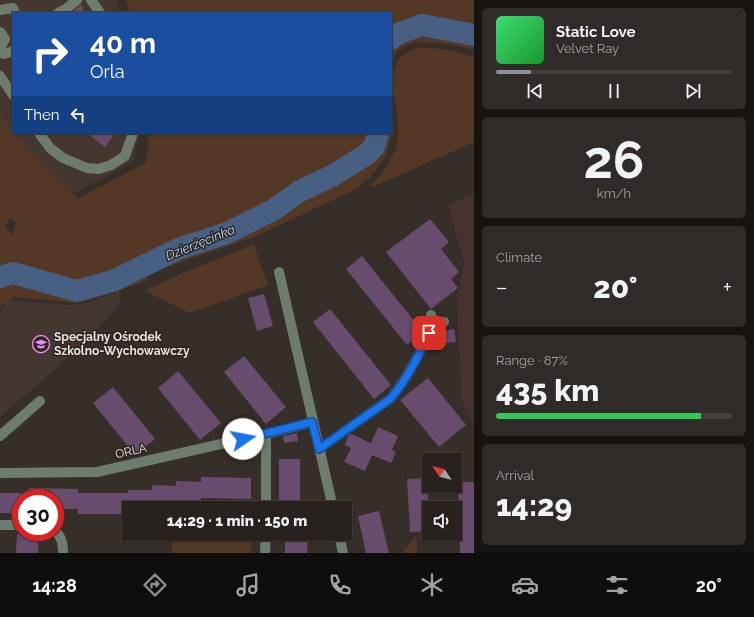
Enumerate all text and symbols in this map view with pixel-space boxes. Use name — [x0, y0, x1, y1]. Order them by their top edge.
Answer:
text: Static Love — [556, 23, 635, 41]
text: 40 m — [90, 27, 156, 60]
icon: right — [24, 28, 76, 80]
text: Velvet Ray — [556, 41, 619, 56]
text: Orla — [90, 61, 124, 82]
icon: previous — [524, 80, 546, 102]
icon: pause — [603, 80, 625, 102]
icon: next — [682, 80, 704, 102]
icon: left — [67, 104, 89, 126]
text: Then — [24, 106, 59, 124]
text: 26 — [584, 129, 644, 190]
text: km/h — [597, 186, 631, 201]
water label: Dzierżęcinka — [163, 222, 237, 263]
text: Climate — [496, 250, 542, 265]
text: 20° — [593, 270, 637, 305]
text: − — [496, 274, 508, 300]
text: + — [723, 274, 732, 300]
pin — [412, 316, 446, 350]
icon: arrive — [418, 322, 440, 344]
place label: Specjalny Ośrodek Szkolno-Wychowawczy — [54, 330, 190, 358]
school or university icon: Specjalny Ośrodek Szkolno-Wychowawczy — [31, 334, 51, 354]
text: Range · 87% — [496, 353, 568, 368]
text: 435 km — [496, 373, 599, 408]
position arrow — [222, 418, 264, 460]
street label: ORLA — [114, 441, 148, 461]
north arrow — [422, 453, 462, 493]
map controls — [422, 453, 462, 541]
text: Arrival — [496, 468, 534, 483]
text: 14:29 — [496, 488, 572, 523]
speed limit sign: 30 — [12, 489, 64, 541]
button: sound — [422, 501, 462, 541]
text: 14:29 · 1 min · 150 m — [167, 512, 307, 530]
icon: directions — [141, 571, 169, 599]
icon: music — [234, 571, 262, 599]
icon: phone — [326, 571, 354, 599]
icon: climate — [418, 571, 446, 599]
icon: car — [511, 571, 539, 599]
icon: filters — [603, 571, 631, 599]
text: 14:28 — [32, 575, 77, 596]
text: 20° — [696, 575, 722, 596]

